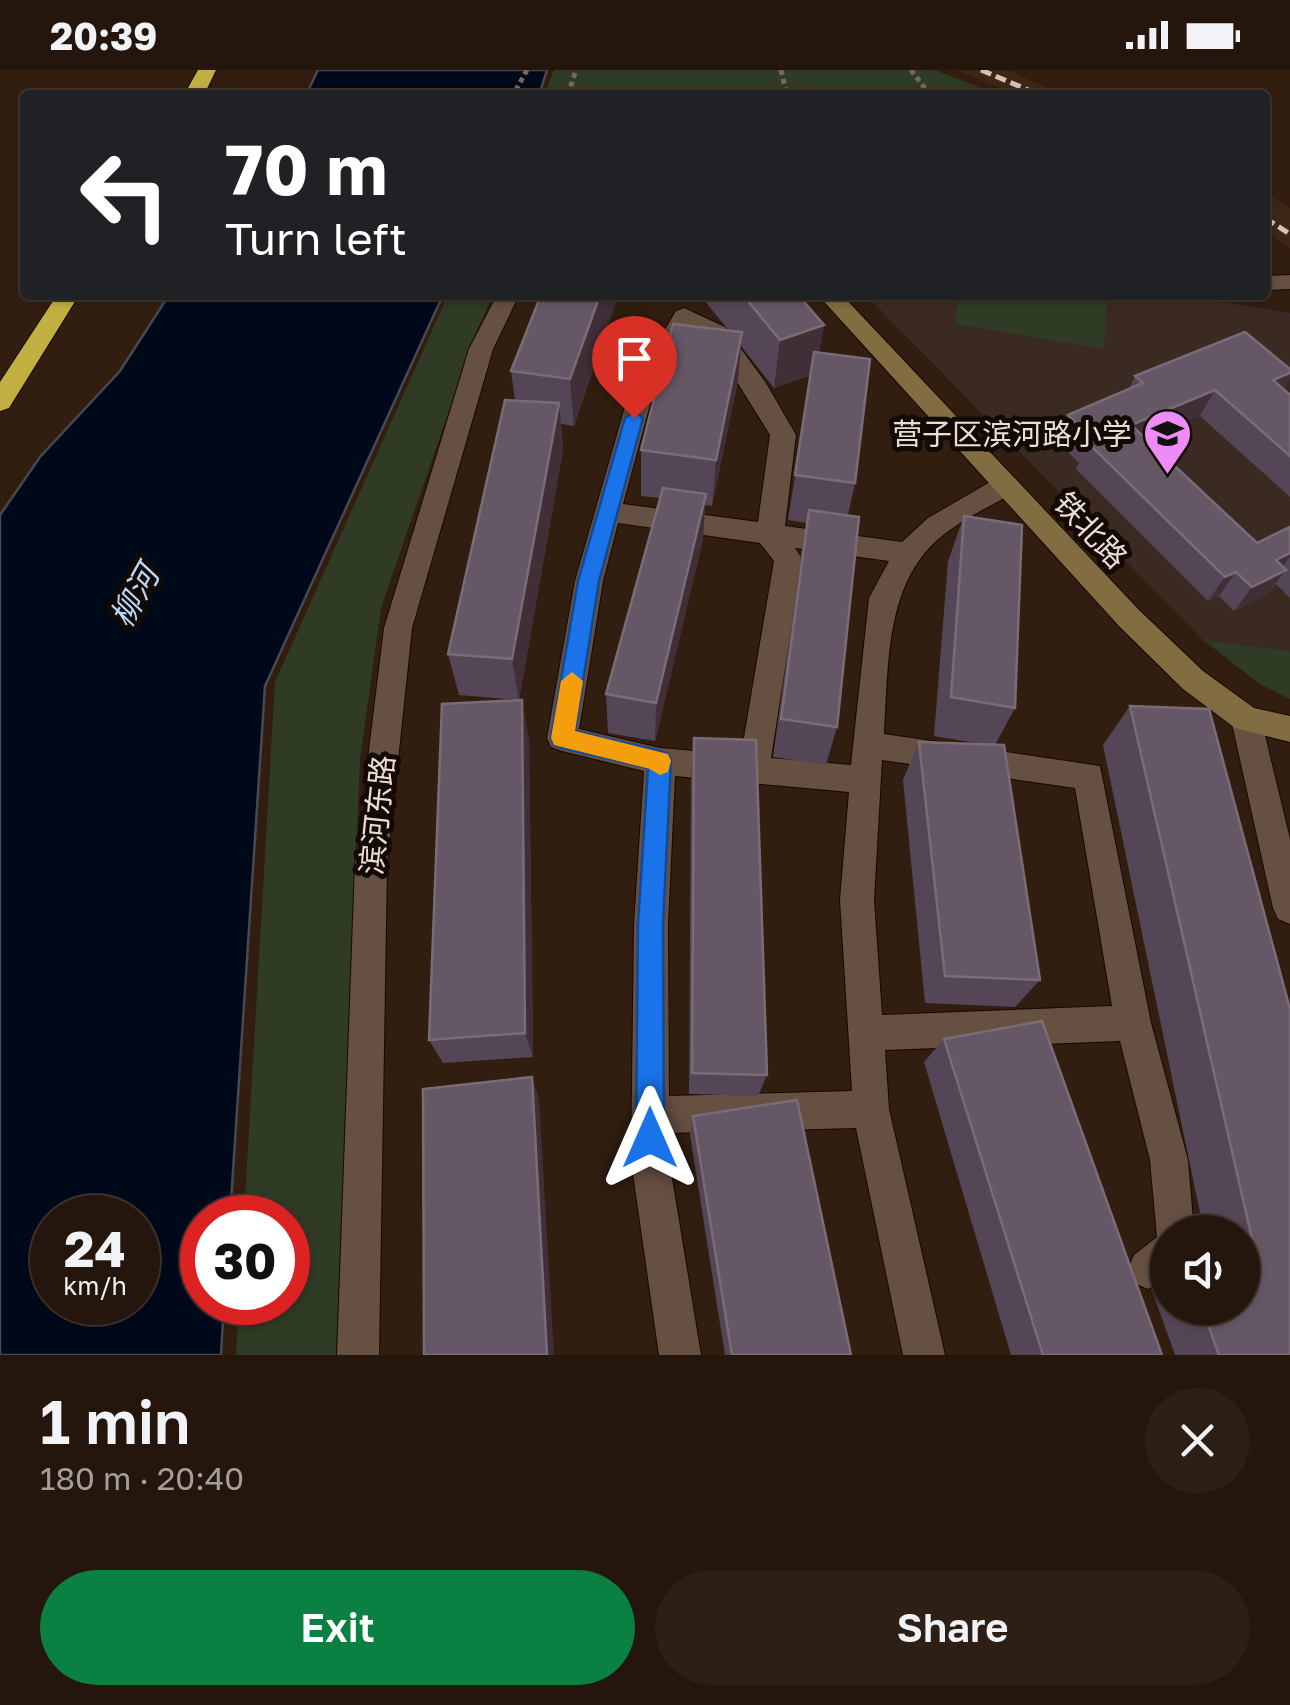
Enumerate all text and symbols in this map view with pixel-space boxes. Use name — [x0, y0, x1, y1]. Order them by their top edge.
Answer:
text: 20:39 — [50, 13, 157, 58]
text: 70 m — [225, 126, 387, 210]
icon: left — [60, 130, 190, 260]
text: Turn left — [225, 211, 407, 265]
pin — [592, 316, 677, 419]
icon: arrive — [607, 331, 662, 386]
school or university icon: 营子区滨河路小学 — [1141, 408, 1193, 476]
place label: 营子区滨河路小学 — [892, 416, 1132, 452]
street label: 铁北路 — [1047, 485, 1135, 575]
water label: 柳河 — [102, 554, 169, 633]
street label: 滨河东路 — [353, 753, 401, 877]
position arrow — [598, 1086, 702, 1190]
speed limit sign: 30 — [180, 1195, 310, 1325]
map controls — [1150, 1215, 1260, 1325]
button: sound — [1150, 1215, 1260, 1325]
text: 24 — [64, 1218, 126, 1278]
text: km/h — [63, 1270, 127, 1301]
text: 1 min — [40, 1385, 190, 1457]
button: close — [1145, 1388, 1250, 1493]
text: 180 m · 20:40 — [40, 1459, 244, 1497]
button: Exit — [40, 1570, 635, 1685]
button: Share — [655, 1570, 1250, 1685]

